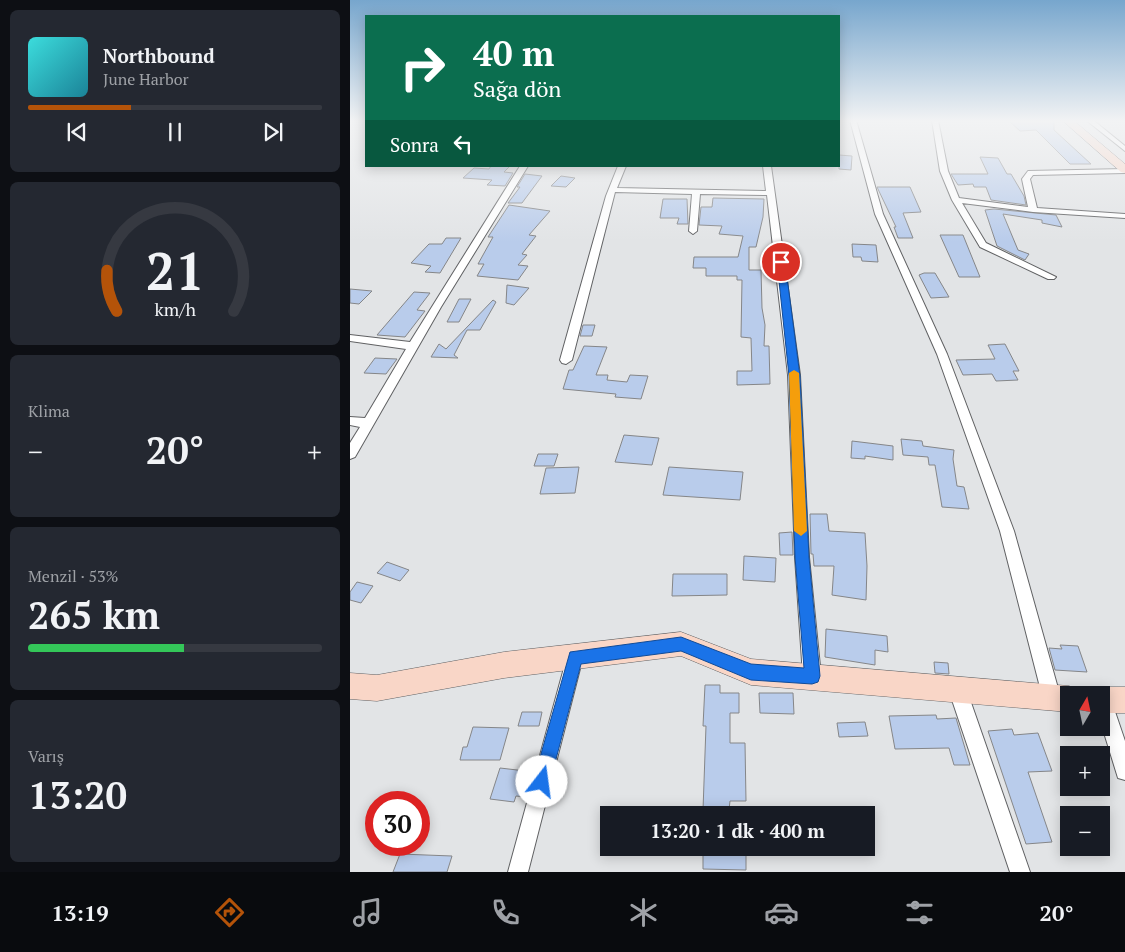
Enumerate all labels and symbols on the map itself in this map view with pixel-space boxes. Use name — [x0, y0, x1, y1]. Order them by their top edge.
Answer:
pin — [760, 241, 802, 283]
north arrow — [1060, 686, 1110, 736]
position arrow — [515, 755, 567, 807]
speed limit sign: 30 — [365, 791, 430, 856]

